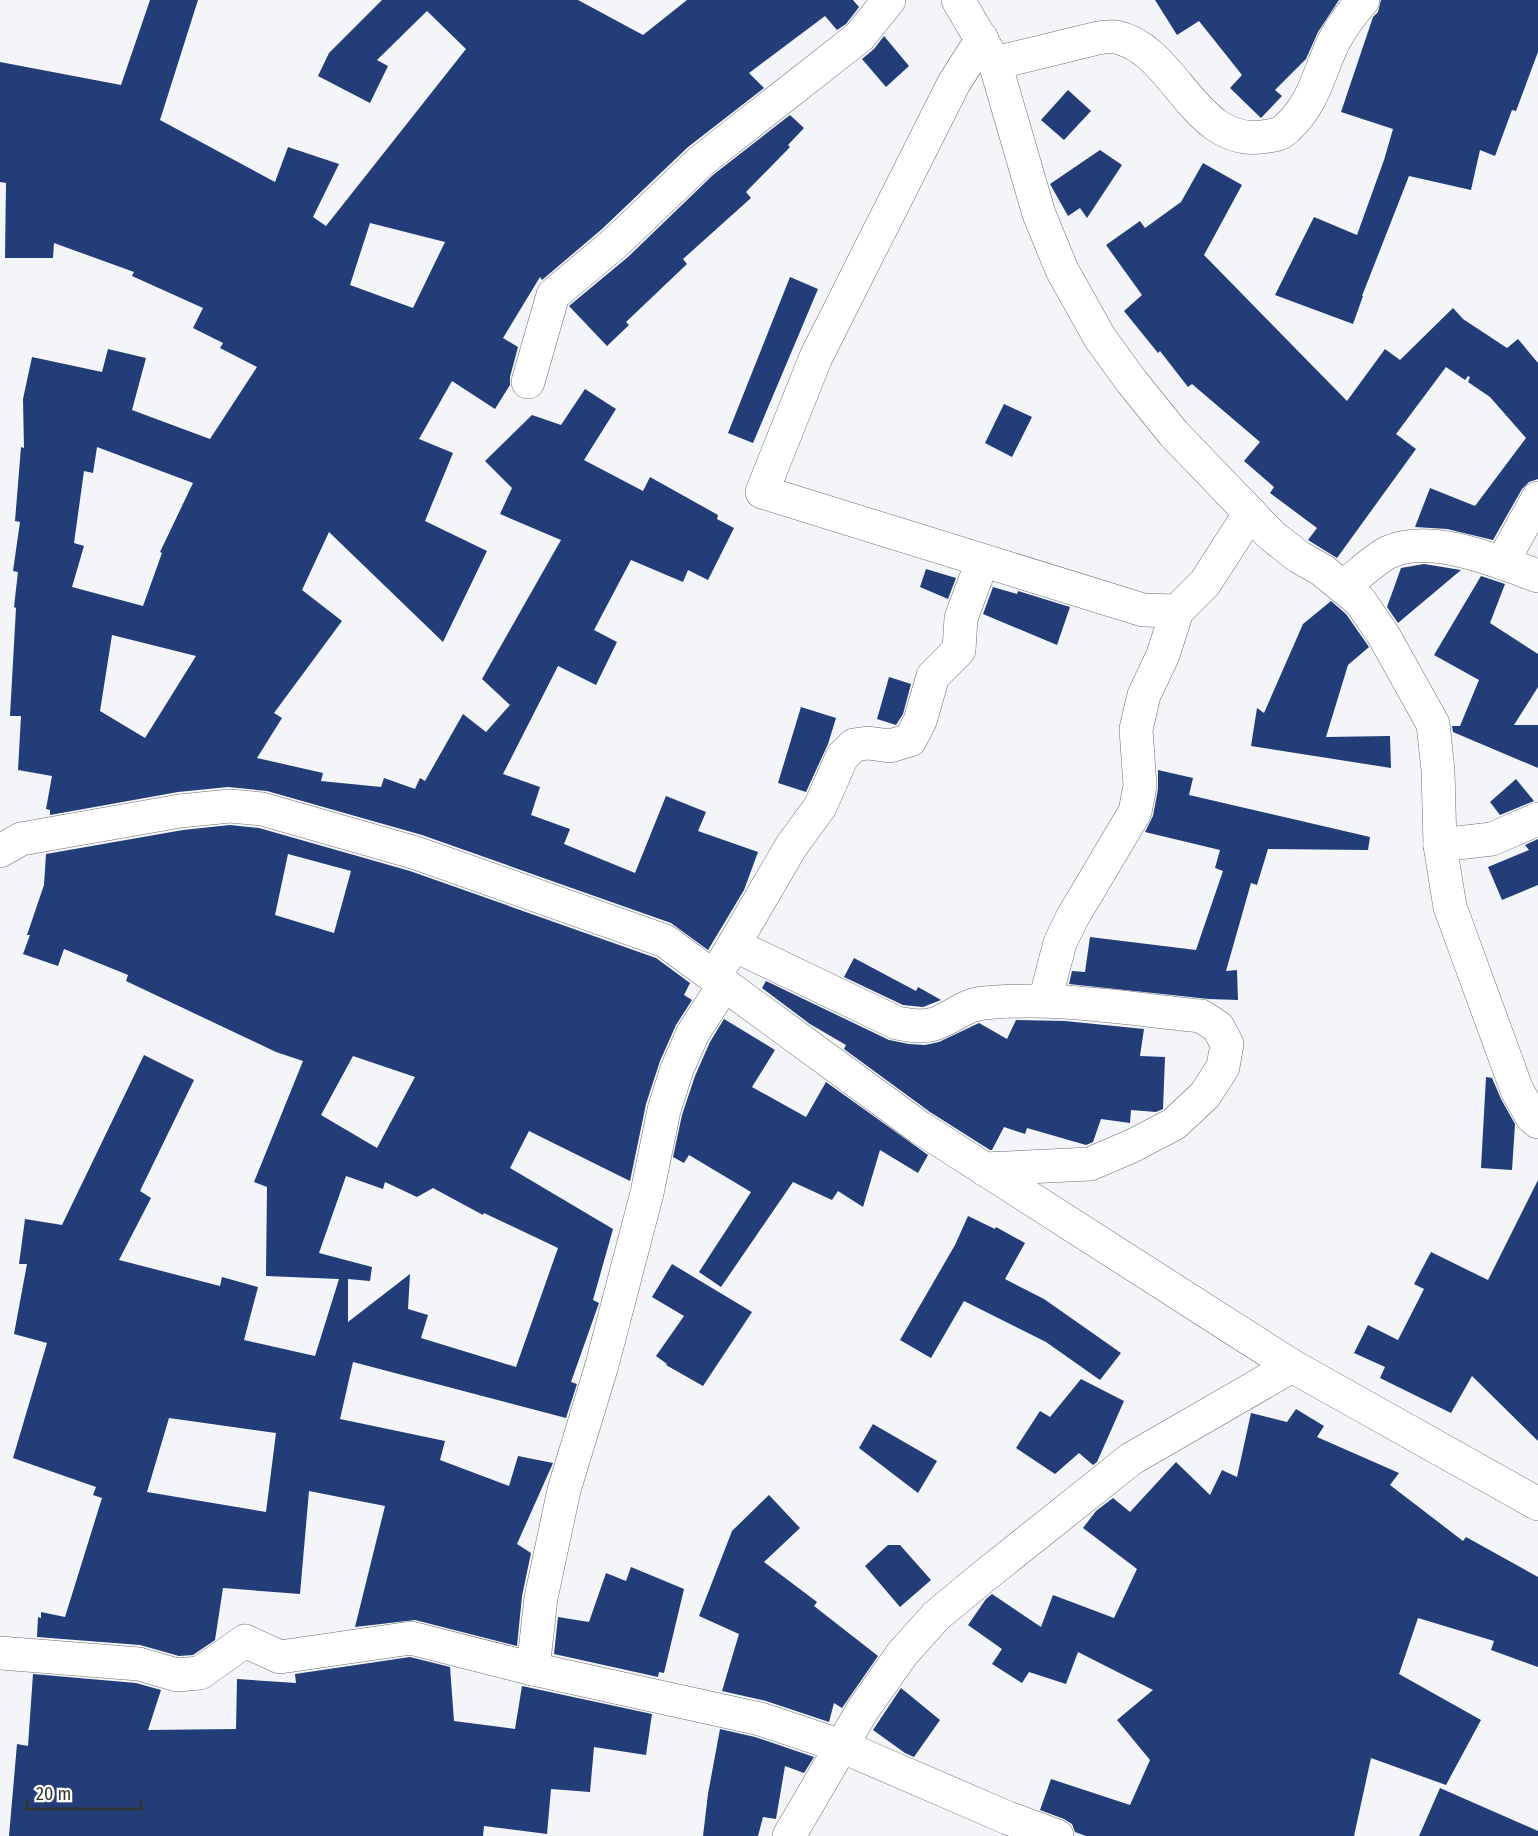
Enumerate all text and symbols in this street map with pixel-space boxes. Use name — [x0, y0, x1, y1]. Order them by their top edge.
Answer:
scale bar — [27, 1773, 141, 1811]
text: 20 m — [36, 1783, 71, 1805]

